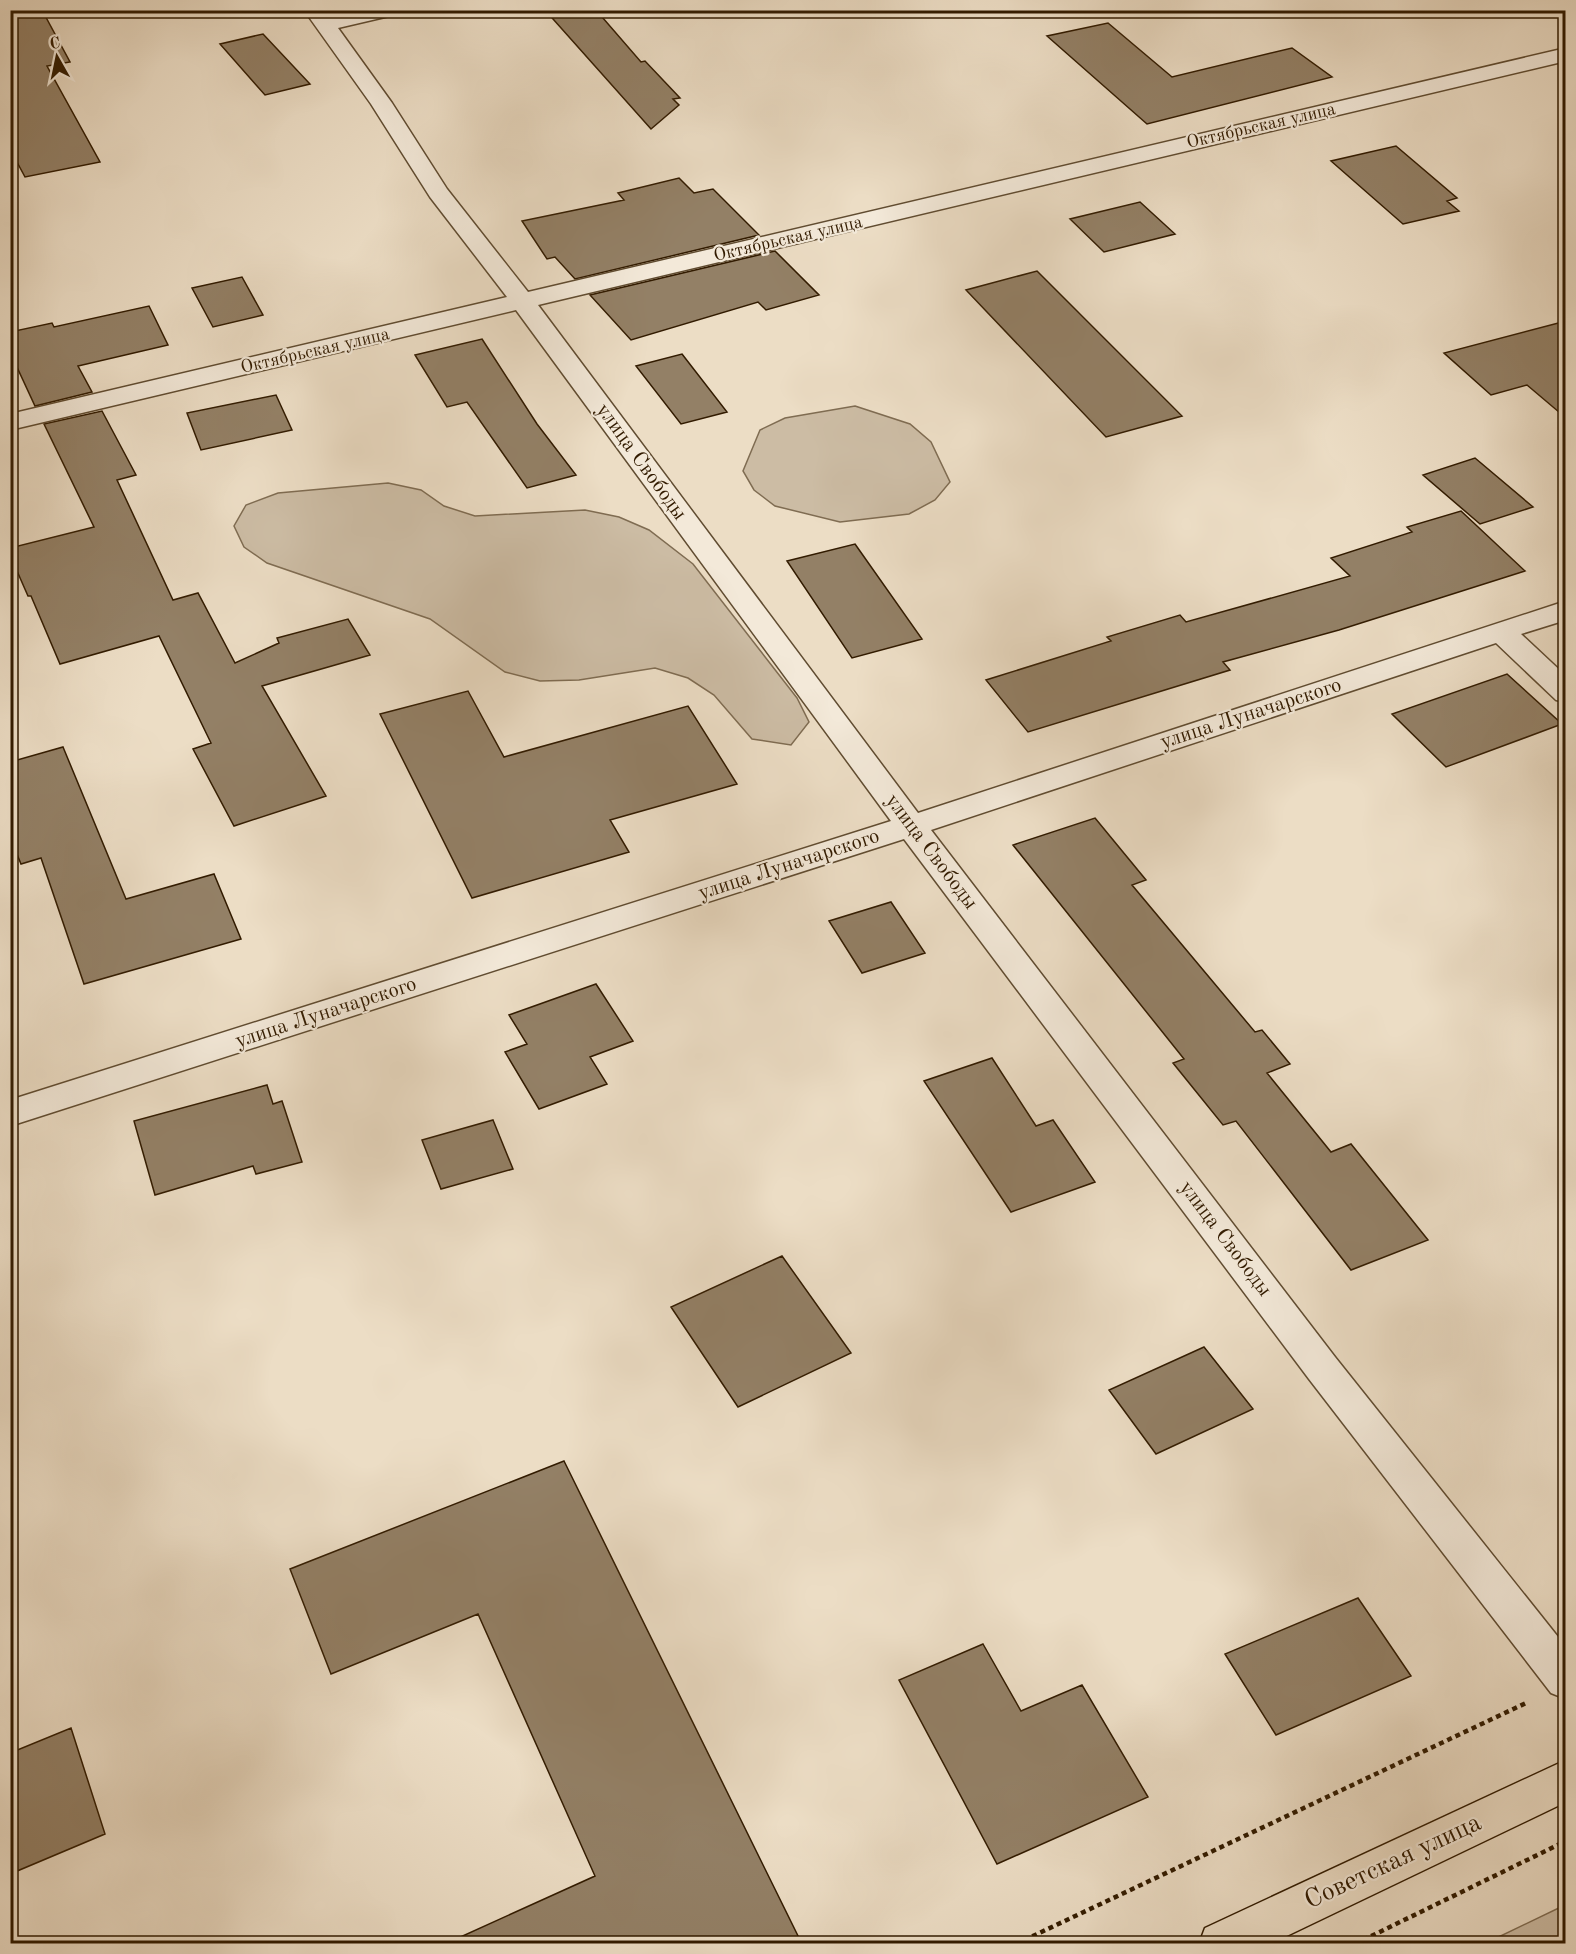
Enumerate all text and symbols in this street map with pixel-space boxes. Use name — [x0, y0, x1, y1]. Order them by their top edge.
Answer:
north arrow — [27, 27, 87, 87]
text: С — [48, 35, 61, 53]
street label: Октябрьская улица — [1185, 100, 1337, 152]
street label: Октябрьская улица — [712, 213, 864, 265]
street label: Октябрьская улица — [239, 325, 391, 377]
street label: улица Свободы — [592, 400, 690, 524]
street label: улица Луначарского — [1158, 675, 1344, 753]
street label: улица Свободы — [881, 790, 981, 914]
street label: улица Луначарского — [696, 826, 882, 904]
street label: улица Луначарского — [233, 974, 419, 1052]
street label: улица Свободы — [1175, 1177, 1275, 1301]
street label: Советская улица — [1301, 1810, 1485, 1914]

